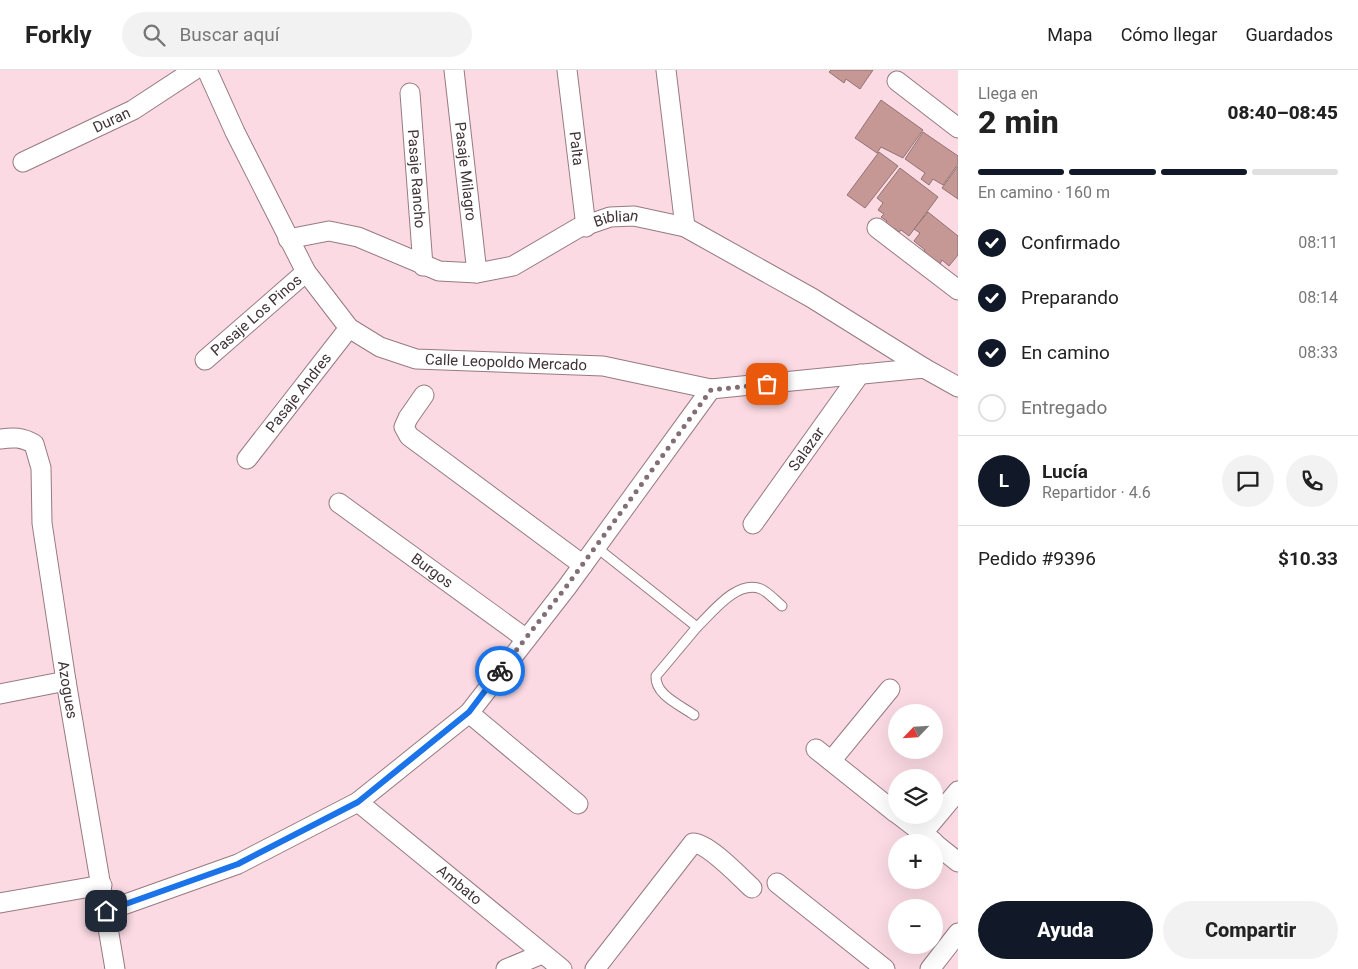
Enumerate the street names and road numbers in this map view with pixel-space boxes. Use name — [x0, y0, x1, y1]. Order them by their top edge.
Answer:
street label: Duran — [90, 104, 133, 137]
street label: Pasaje Milagro — [451, 121, 480, 222]
street label: Pasaje Rancho — [404, 129, 429, 229]
street label: Palta — [565, 130, 587, 167]
street label: Biblian — [591, 206, 640, 231]
street label: Pasaje Los Pinos — [207, 271, 305, 360]
street label: Pasaje Andres — [262, 349, 335, 436]
street label: Calle Leopoldo Mercado — [425, 350, 587, 374]
street label: Salazar — [785, 424, 828, 475]
street label: Burgos — [408, 549, 457, 592]
street label: Azogues — [54, 660, 81, 720]
street label: Ambato — [433, 861, 486, 909]

